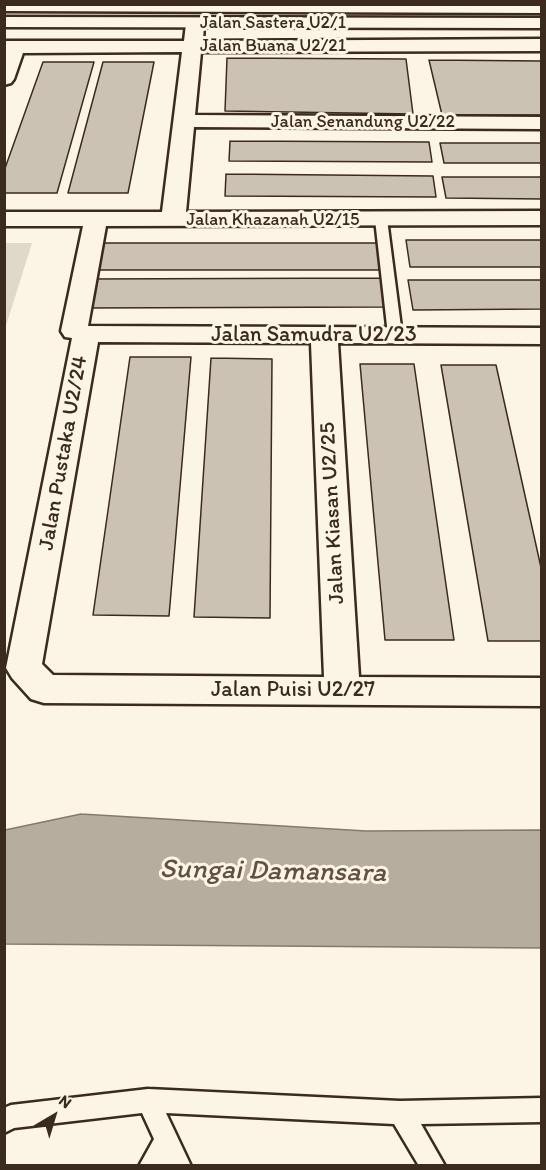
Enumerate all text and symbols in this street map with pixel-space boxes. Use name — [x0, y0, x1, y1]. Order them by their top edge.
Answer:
street label: Jalan Sastera U2/1 — [200, 12, 346, 34]
street label: Jalan Buana U2/21 — [200, 35, 346, 57]
street label: Jalan Senandung U2/22 — [271, 111, 455, 133]
street label: Jalan Khazanah U2/15 — [186, 209, 360, 231]
street label: Jalan Samudra U2/23 — [211, 322, 417, 348]
street label: Jalan Pustaka U2/24 — [34, 354, 94, 552]
street label: Jalan Kiasan U2/25 — [315, 421, 351, 605]
street label: Jalan Puisi U2/27 — [211, 677, 375, 703]
water label: Sungai Damansara — [159, 853, 387, 891]
north arrow — [24, 1086, 84, 1146]
text: N — [55, 1091, 75, 1112]

